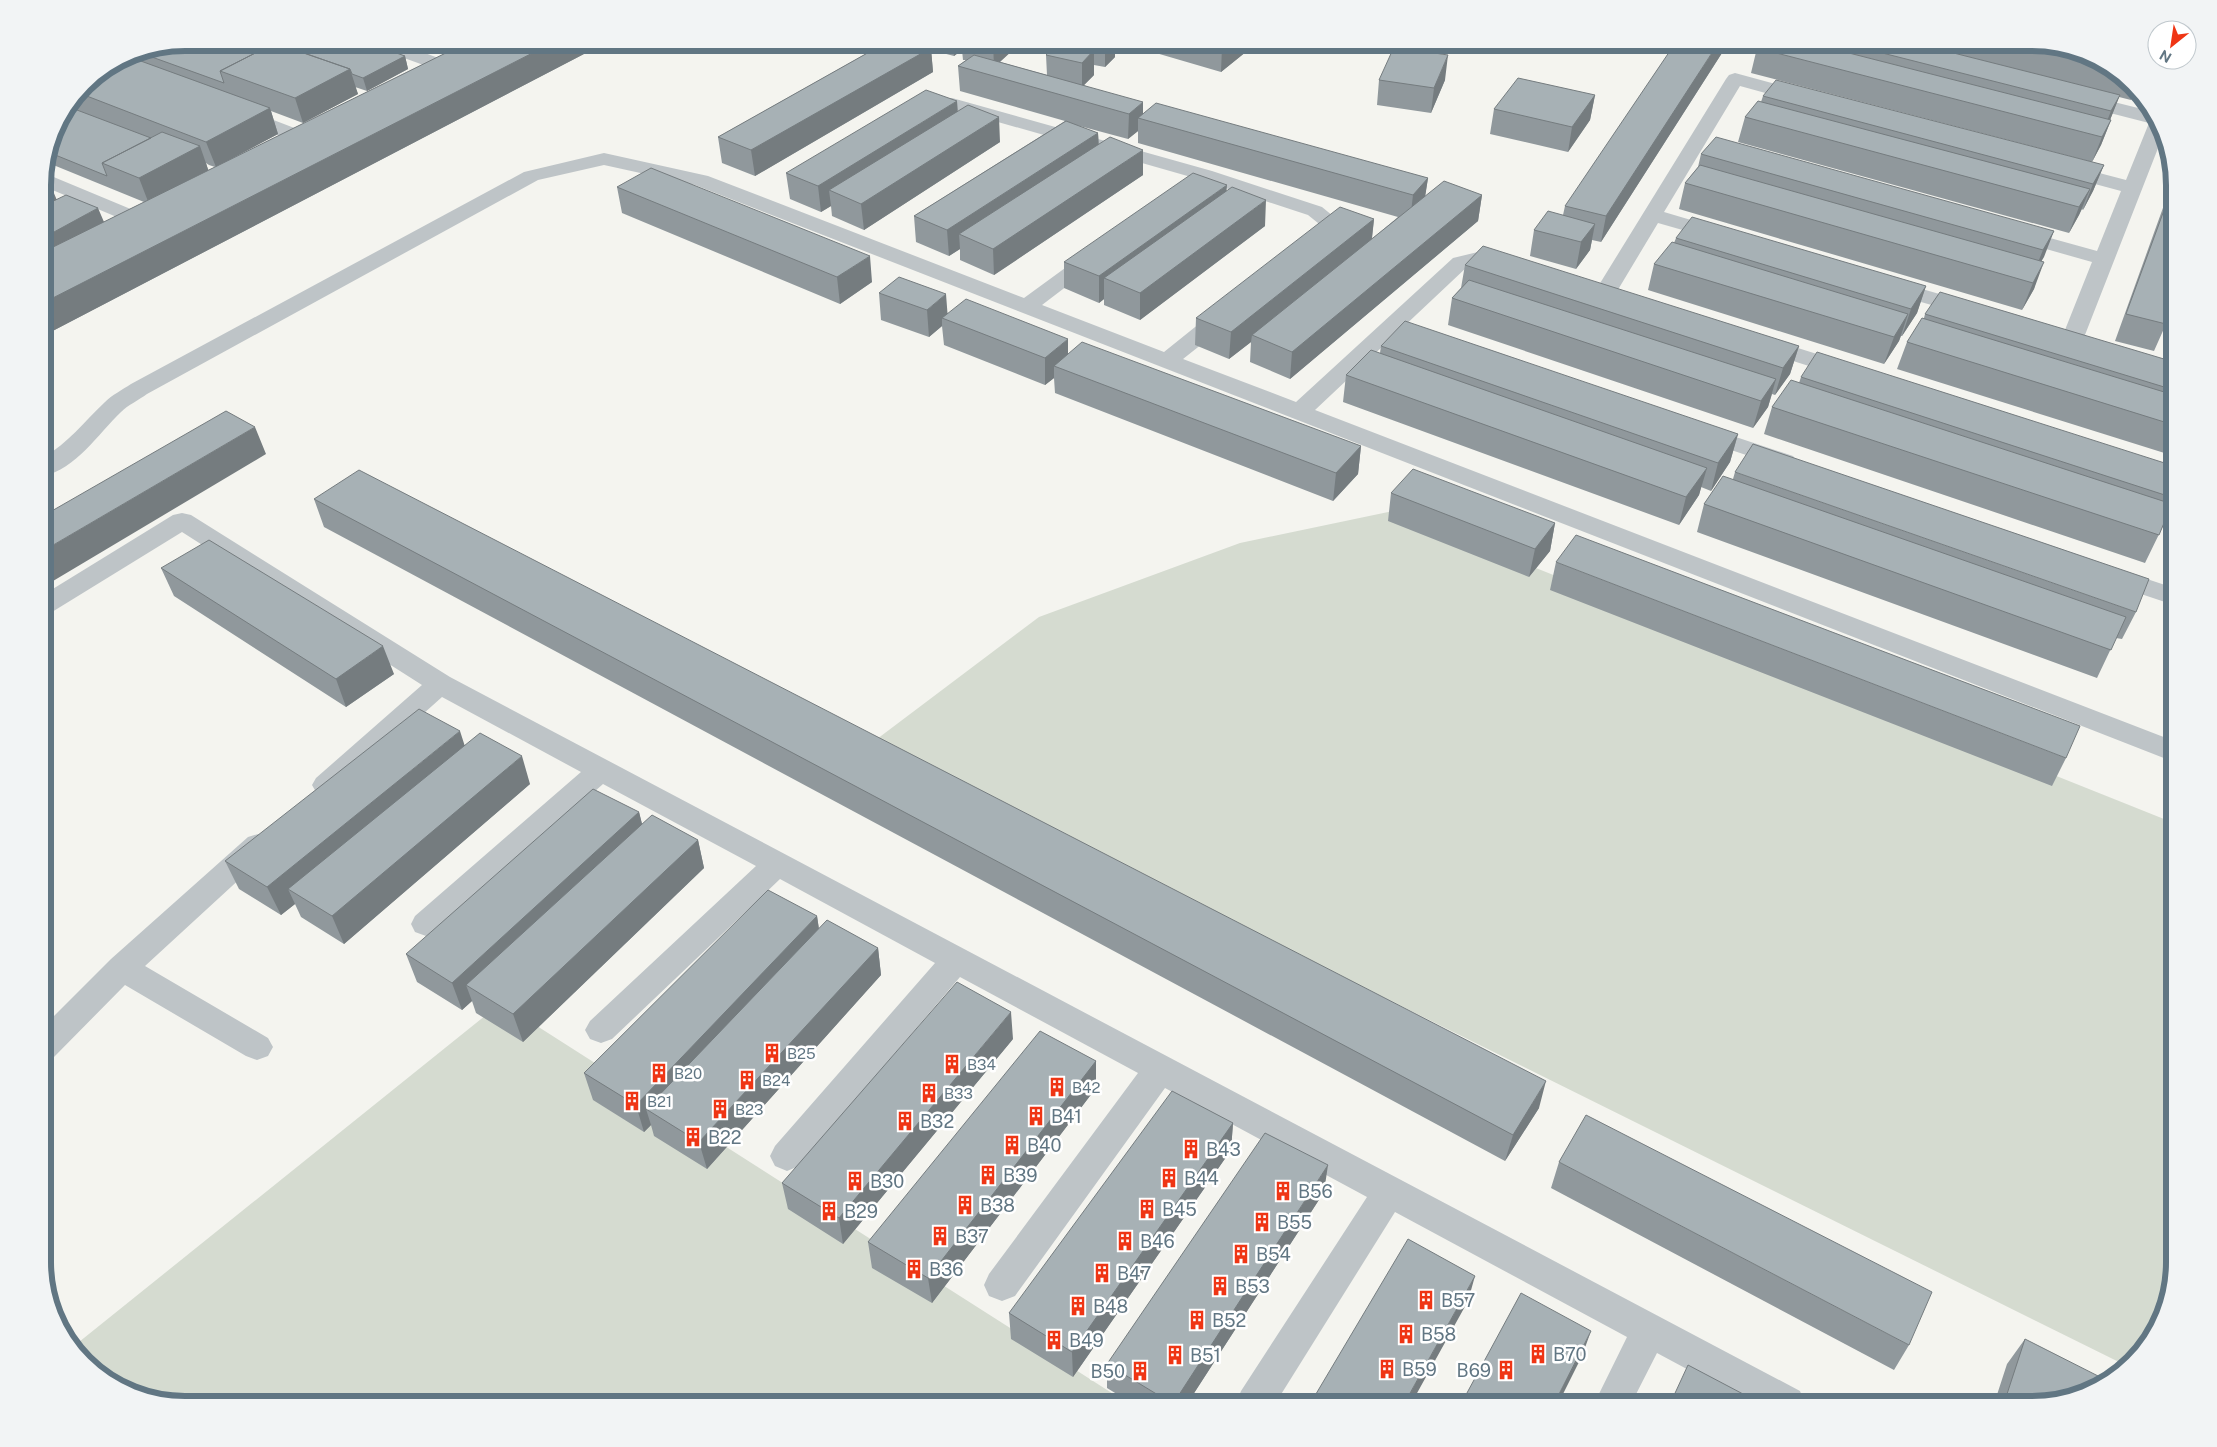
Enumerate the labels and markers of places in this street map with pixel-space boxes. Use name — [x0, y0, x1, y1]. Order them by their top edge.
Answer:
building icon: B25 — [761, 1042, 783, 1064]
place label: B25 — [787, 1045, 816, 1062]
building icon: B34 — [941, 1053, 963, 1075]
place label: B34 — [967, 1056, 996, 1073]
building icon: B20 — [648, 1062, 670, 1084]
place label: B20 — [674, 1065, 702, 1082]
building icon: B24 — [736, 1069, 758, 1091]
place label: B24 — [762, 1072, 790, 1089]
building icon: B42 — [1046, 1076, 1068, 1098]
place label: B42 — [1072, 1079, 1100, 1096]
building icon: B33 — [918, 1082, 940, 1104]
place label: B33 — [944, 1085, 973, 1102]
building icon: B21 — [621, 1090, 643, 1112]
place label: B21 — [647, 1093, 672, 1110]
building icon: B23 — [709, 1098, 731, 1120]
place label: B23 — [735, 1101, 763, 1118]
building icon: B41 — [1025, 1105, 1047, 1127]
place label: B41 — [1051, 1106, 1082, 1127]
building icon: B32 — [894, 1110, 916, 1132]
place label: B32 — [920, 1111, 954, 1132]
building icon: B22 — [682, 1126, 704, 1148]
place label: B22 — [708, 1127, 742, 1148]
building icon: B40 — [1001, 1134, 1023, 1156]
place label: B40 — [1027, 1135, 1061, 1156]
building icon: B43 — [1180, 1138, 1202, 1160]
place label: B43 — [1206, 1139, 1241, 1160]
building icon: B39 — [977, 1164, 999, 1186]
place label: B39 — [1003, 1165, 1038, 1186]
building icon: B44 — [1158, 1167, 1180, 1189]
place label: B44 — [1184, 1168, 1219, 1189]
building icon: B30 — [844, 1170, 866, 1192]
place label: B30 — [870, 1171, 904, 1192]
building icon: B56 — [1272, 1180, 1294, 1202]
place label: B56 — [1298, 1181, 1333, 1202]
building icon: B38 — [954, 1194, 976, 1216]
place label: B38 — [980, 1195, 1015, 1216]
building icon: B45 — [1136, 1198, 1158, 1220]
place label: B45 — [1162, 1199, 1197, 1220]
building icon: B29 — [818, 1200, 840, 1222]
place label: B29 — [844, 1201, 878, 1222]
building icon: B55 — [1251, 1211, 1273, 1233]
place label: B55 — [1277, 1212, 1312, 1233]
building icon: B37 — [929, 1225, 951, 1247]
place label: B37 — [955, 1226, 989, 1247]
building icon: B46 — [1114, 1230, 1136, 1252]
place label: B46 — [1140, 1231, 1175, 1252]
building icon: B54 — [1230, 1243, 1252, 1265]
place label: B54 — [1256, 1244, 1291, 1265]
building icon: B36 — [903, 1258, 925, 1280]
place label: B36 — [929, 1259, 964, 1280]
building icon: B47 — [1091, 1262, 1113, 1284]
place label: B47 — [1117, 1263, 1151, 1284]
building icon: B53 — [1209, 1275, 1231, 1297]
place label: B53 — [1235, 1276, 1270, 1297]
building icon: B57 — [1415, 1289, 1437, 1311]
place label: B57 — [1441, 1290, 1475, 1311]
building icon: B48 — [1067, 1295, 1089, 1317]
place label: B48 — [1093, 1296, 1128, 1317]
building icon: B52 — [1186, 1309, 1208, 1331]
place label: B52 — [1212, 1310, 1246, 1331]
building icon: B58 — [1395, 1323, 1417, 1345]
place label: B58 — [1421, 1324, 1456, 1345]
building icon: B49 — [1043, 1329, 1065, 1351]
place label: B49 — [1069, 1330, 1104, 1351]
building icon: B70 — [1527, 1343, 1549, 1365]
building icon: B51 — [1164, 1344, 1186, 1366]
place label: B70 — [1553, 1344, 1587, 1365]
place label: B51 — [1190, 1345, 1221, 1366]
building icon: B59 — [1376, 1358, 1398, 1380]
place label: B59 — [1402, 1359, 1437, 1380]
building icon: B69 — [1495, 1359, 1517, 1381]
building icon: B50 — [1129, 1360, 1151, 1382]
place label: B69 — [1457, 1360, 1491, 1381]
place label: B50 — [1090, 1361, 1125, 1382]

